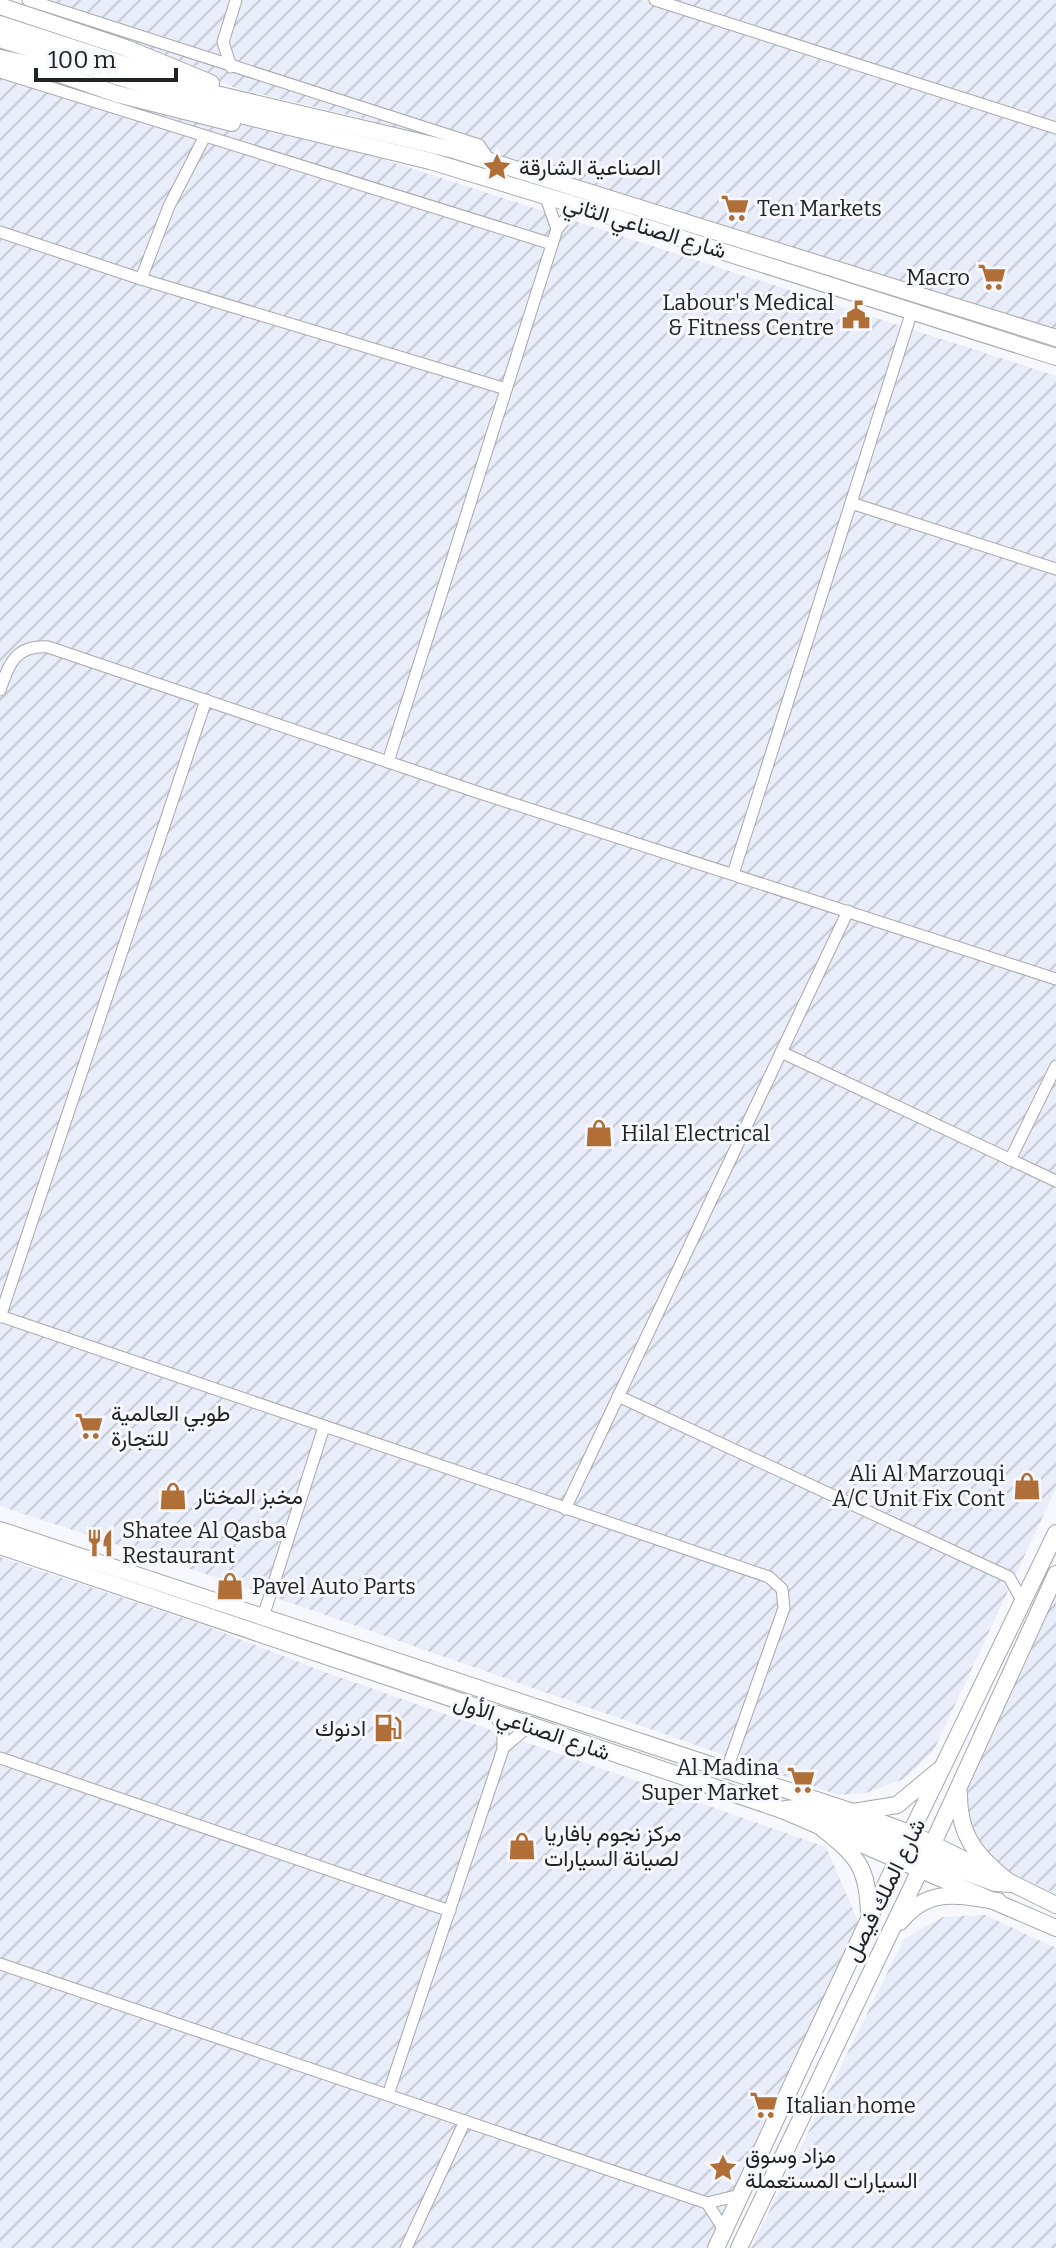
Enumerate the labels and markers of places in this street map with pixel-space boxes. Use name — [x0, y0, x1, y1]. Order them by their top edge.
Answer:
place icon: الصناعية الشارقة — [482, 152, 512, 182]
place label: الصناعية الشارقة — [519, 154, 661, 181]
supermarket icon: Ten Markets — [720, 193, 750, 223]
place label: Ten Markets — [757, 195, 882, 222]
supermarket icon: Macro — [977, 262, 1007, 292]
place label: Macro — [906, 264, 970, 291]
place label: Labour's Medical & Fitness Centre — [662, 289, 834, 341]
public building icon: Labour's Medical & Fitness Centre — [841, 300, 871, 330]
shop icon: Hilal Electrical — [584, 1118, 614, 1148]
place label: Hilal Electrical — [621, 1120, 770, 1147]
place label: طوبي العالمية للتجارة — [111, 1400, 230, 1452]
supermarket icon: طوبي العالمية للتجارة — [74, 1411, 104, 1441]
place label: Ali Al Marzouqi A/C Unit Fix Cont — [832, 1460, 1005, 1512]
shop icon: Ali Al Marzouqi A/C Unit Fix Cont — [1012, 1471, 1042, 1501]
shop icon: مخبز المختار — [158, 1481, 188, 1511]
place label: مخبز المختار — [194, 1483, 303, 1510]
place label: Shatee Al Qasba Restaurant — [122, 1517, 287, 1569]
restaurant icon: Shatee Al Qasba Restaurant — [85, 1528, 115, 1558]
shop icon: Pavel Auto Parts — [215, 1571, 245, 1601]
place label: Pavel Auto Parts — [252, 1573, 416, 1600]
fuel station icon: ادنوك — [373, 1713, 403, 1743]
place label: ادنوك — [315, 1715, 366, 1742]
place label: Al Madina Super Market — [641, 1754, 779, 1806]
supermarket icon: Al Madina Super Market — [786, 1765, 816, 1795]
place label: مركز نجوم بافاريا لصيانة السيارات — [544, 1820, 682, 1872]
shop icon: مركز نجوم بافاريا لصيانة السيارات — [507, 1831, 537, 1861]
supermarket icon: Italian home — [749, 2090, 779, 2120]
place label: Italian home — [786, 2092, 916, 2119]
place label: مزاد وسوق السيارات المستعملة — [745, 2142, 918, 2194]
place icon: مزاد وسوق السيارات المستعملة — [708, 2153, 738, 2183]

